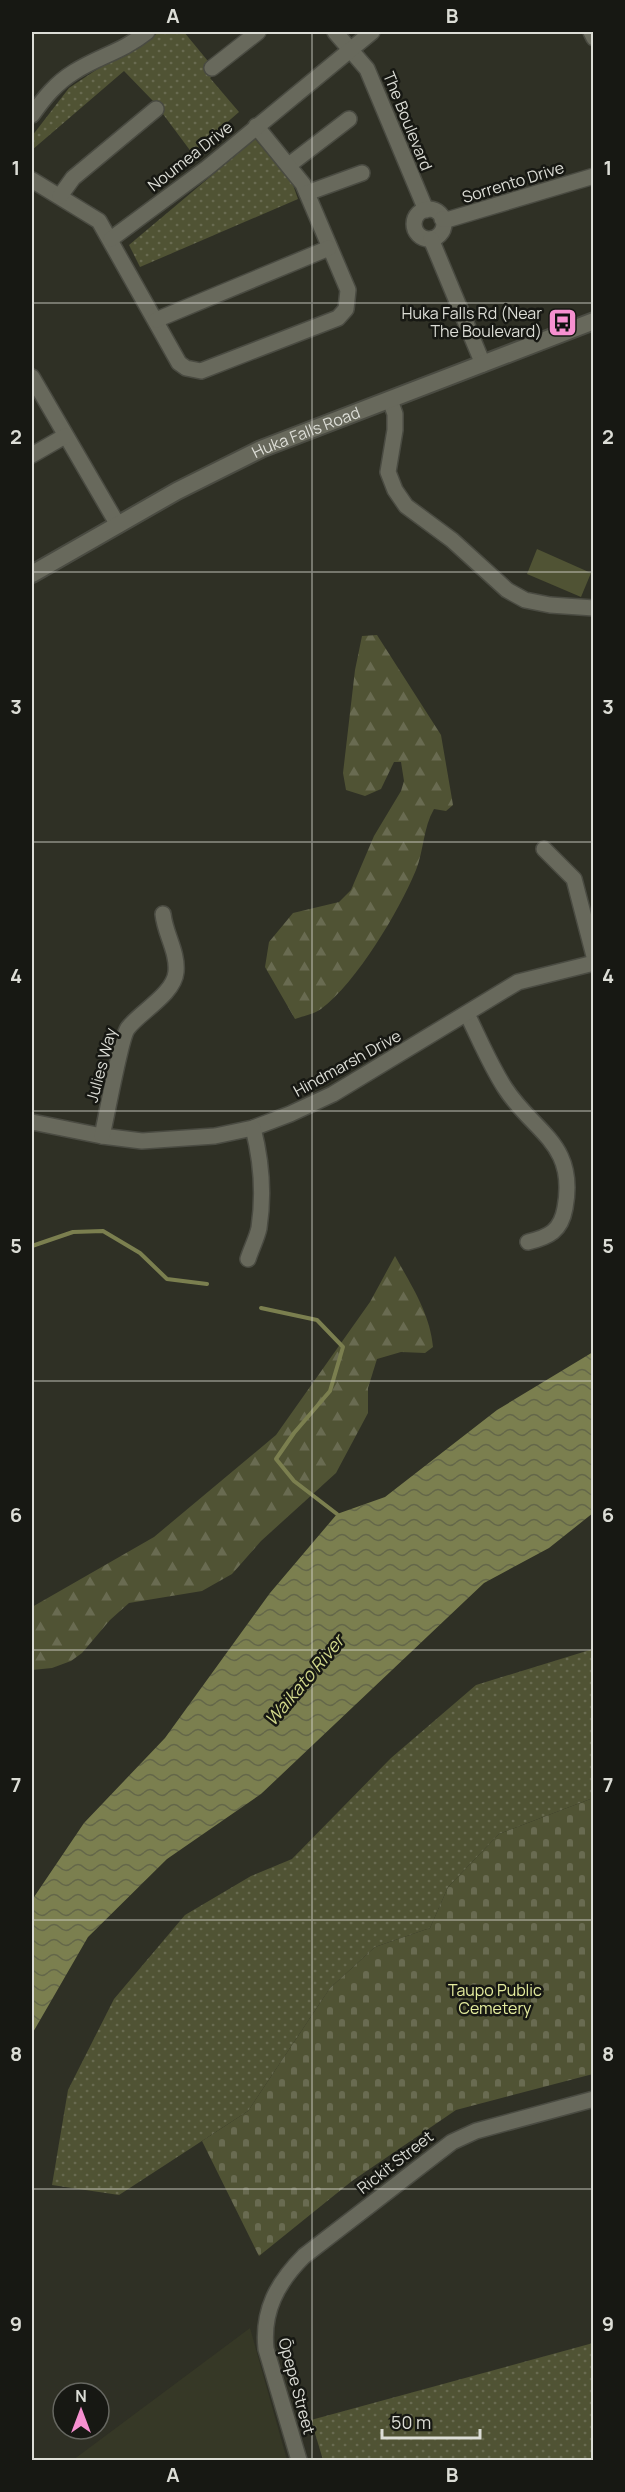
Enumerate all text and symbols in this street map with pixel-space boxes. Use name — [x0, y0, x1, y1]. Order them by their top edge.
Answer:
text: A — [166, 2, 180, 29]
text: B — [446, 2, 459, 29]
street label: The Boulevard — [378, 68, 438, 174]
street label: Noumea Drive — [143, 116, 237, 196]
text: 1 — [12, 154, 20, 181]
text: 1 — [604, 154, 612, 181]
street label: Sorrento Drive — [459, 156, 567, 208]
place label: Huka Falls Rd (Near The Boulevard) — [401, 302, 542, 342]
bus stop icon: Huka Falls Rd (Near The Boulevard) — [547, 306, 579, 338]
street label: Huka Falls Road — [248, 401, 363, 463]
text: 2 — [10, 423, 22, 450]
text: 2 — [602, 423, 614, 450]
text: 3 — [10, 693, 22, 720]
text: 3 — [602, 693, 614, 720]
text: 4 — [10, 962, 22, 989]
text: 4 — [602, 962, 614, 989]
street label: Hindmarsh Drive — [289, 1024, 405, 1102]
street label: Julies Way — [80, 1025, 122, 1105]
text: 5 — [10, 1232, 22, 1259]
text: 5 — [602, 1232, 614, 1259]
text: 6 — [10, 1501, 22, 1528]
text: 6 — [602, 1501, 614, 1528]
water label: Waikato River — [259, 1628, 351, 1730]
text: 7 — [11, 1771, 21, 1798]
text: 7 — [603, 1771, 613, 1798]
park label: Taupo Public Cemetery — [448, 1979, 542, 2019]
text: 8 — [10, 2040, 22, 2067]
text: 8 — [602, 2040, 614, 2067]
street label: Rickit Street — [352, 2125, 438, 2199]
text: 9 — [10, 2310, 22, 2337]
text: 9 — [602, 2310, 614, 2337]
street label: Ōpepe Street — [274, 2335, 320, 2437]
north arrow — [51, 2381, 111, 2441]
text: N — [75, 2385, 87, 2407]
scale bar — [382, 2402, 480, 2440]
text: 50 m — [391, 2410, 431, 2434]
text: A — [166, 2461, 180, 2488]
text: B — [446, 2461, 459, 2488]

